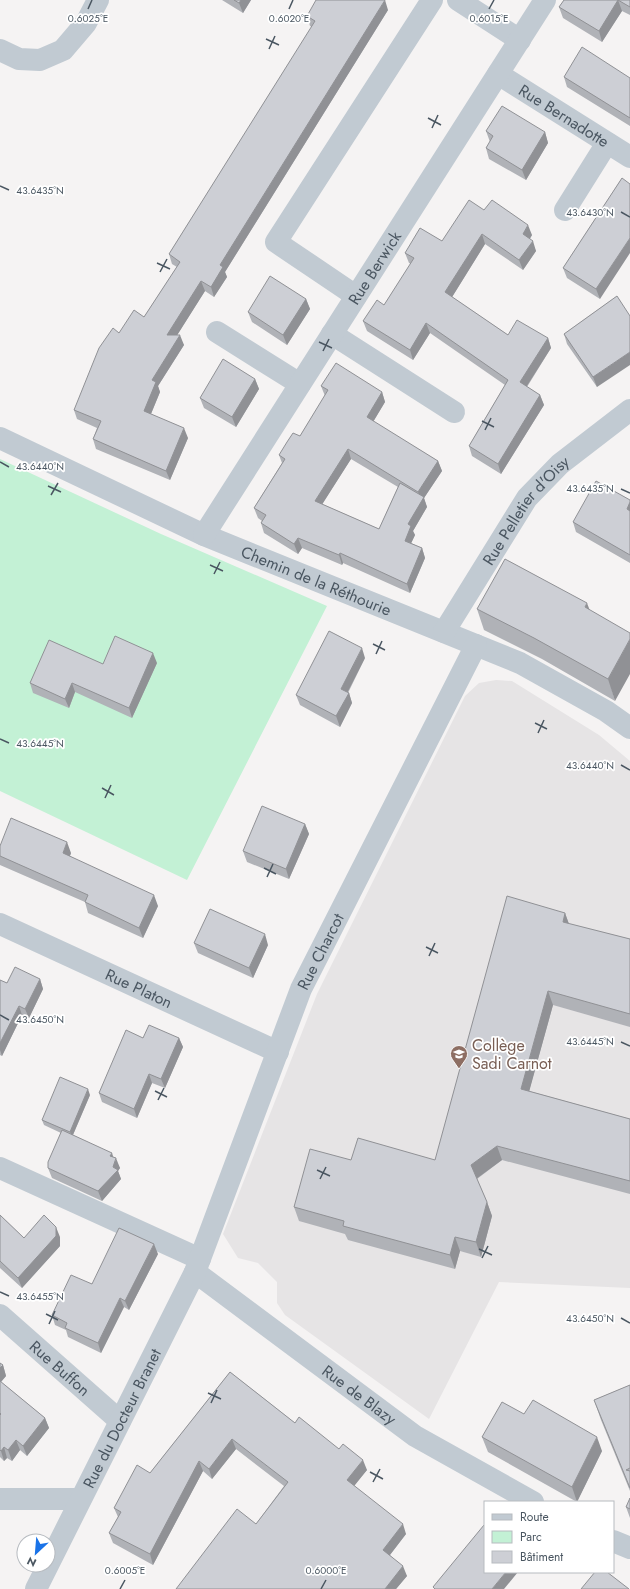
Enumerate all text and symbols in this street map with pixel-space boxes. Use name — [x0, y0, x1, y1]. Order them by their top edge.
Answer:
text: 0.6025°E — [68, 11, 108, 26]
text: 0.6020°E — [269, 11, 309, 26]
text: 0.6015°E — [469, 11, 509, 26]
street label: Rue Bernadotte — [514, 79, 614, 153]
text: 43.6435°N — [16, 183, 64, 198]
text: 43.6430°N — [566, 205, 614, 220]
street label: Rue Berwick — [343, 226, 407, 309]
street label: Rue Pelletier d'Oisy — [477, 450, 575, 570]
text: 43.6440°N — [16, 459, 64, 474]
text: 43.6435°N — [566, 481, 614, 496]
street label: Chemin de la Réthourie — [237, 540, 395, 622]
text: 43.6445°N — [16, 736, 64, 751]
text: 43.6440°N — [566, 758, 614, 773]
street label: Rue Charcot — [291, 909, 350, 994]
street label: Rue Platon — [101, 963, 176, 1014]
text: 43.6450°N — [16, 1012, 64, 1027]
place label: Collège Sadi Carnot — [472, 1034, 552, 1075]
text: 43.6445°N — [566, 1034, 614, 1049]
school or university icon: Collège Sadi Carnot — [449, 1044, 469, 1069]
text: 43.6455°N — [16, 1289, 64, 1304]
text: 43.6450°N — [566, 1311, 614, 1326]
street label: Rue Buffon — [24, 1335, 95, 1401]
street label: Rue du Docteur Branet — [77, 1345, 167, 1492]
street label: Rue de Blazy — [317, 1360, 402, 1431]
legend — [484, 1501, 614, 1573]
text: Route — [520, 1508, 549, 1526]
text: Parc — [520, 1528, 542, 1546]
north arrow — [16, 1533, 56, 1573]
text: Bâtiment — [520, 1548, 563, 1566]
text: N — [24, 1553, 39, 1571]
text: 0.6005°E — [105, 1563, 145, 1578]
text: 0.6000°E — [305, 1563, 347, 1578]

